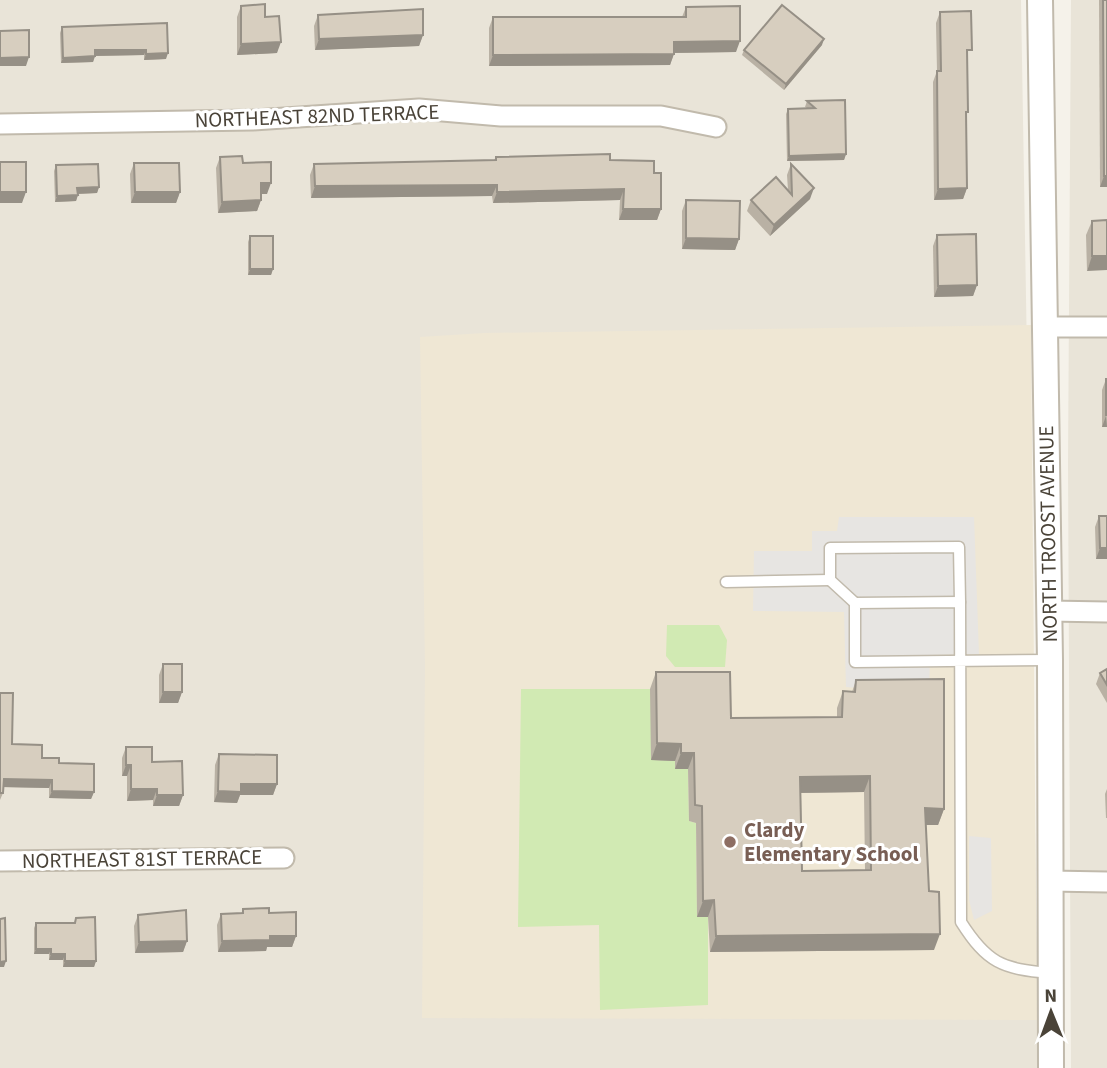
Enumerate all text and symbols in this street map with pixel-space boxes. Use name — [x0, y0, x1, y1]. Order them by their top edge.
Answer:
street label: NORTHEAST 82ND TERRACE — [194, 97, 440, 135]
street label: NORTH TROOST AVENUE — [1031, 425, 1065, 643]
place label: Clardy Elementary School — [744, 815, 918, 869]
marker: Clardy Elementary School — [722, 834, 738, 850]
street label: NORTHEAST 81ST TERRACE — [22, 842, 262, 876]
north arrow — [1016, 977, 1086, 1047]
text: N — [1044, 983, 1057, 1010]

